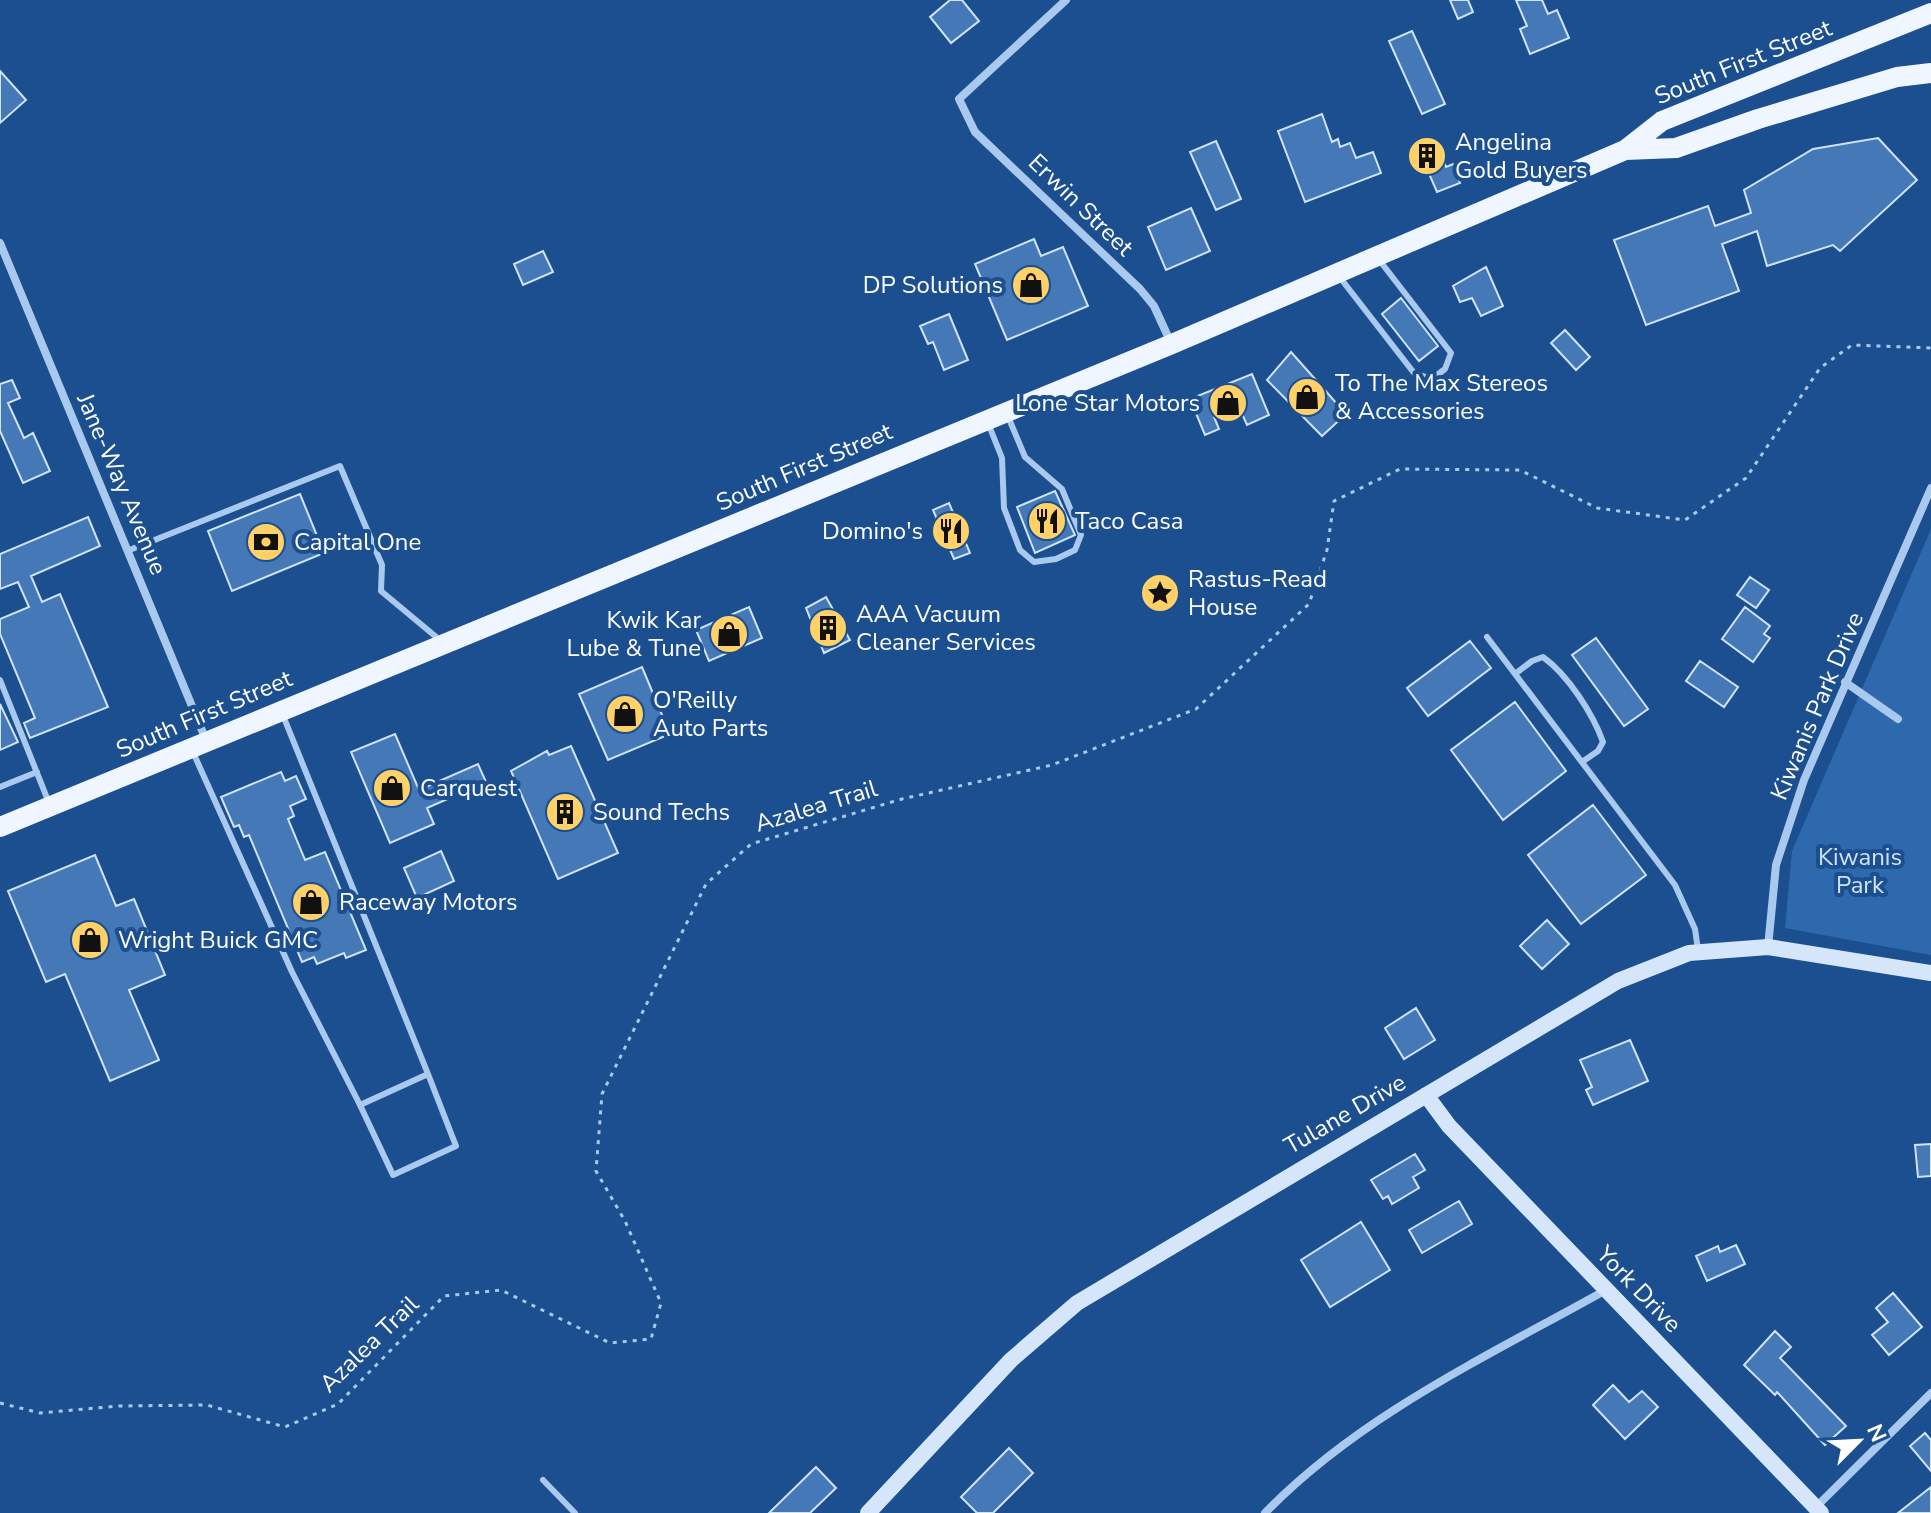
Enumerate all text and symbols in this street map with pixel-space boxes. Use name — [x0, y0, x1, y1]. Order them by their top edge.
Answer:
street label: South First Street — [1650, 12, 1837, 112]
place label: Angelina Gold Buyers — [1455, 126, 1588, 186]
building icon: Angelina Gold Buyers — [1406, 135, 1448, 177]
street label: Erwin Street — [1022, 147, 1141, 264]
shop icon: DP Solutions — [1010, 264, 1052, 306]
place label: DP Solutions — [863, 269, 1003, 301]
place label: To The Max Stereos & Accessories — [1335, 367, 1548, 427]
shop icon: To The Max Stereos & Accessories — [1286, 376, 1328, 418]
shop icon: Lone Star Motors — [1207, 382, 1249, 424]
place label: Lone Star Motors — [1015, 387, 1200, 419]
street label: Jane-Way Avenue — [69, 388, 175, 580]
street label: South First Street — [711, 415, 898, 519]
restaurant icon: Taco Casa — [1026, 500, 1068, 542]
place label: Taco Casa — [1075, 505, 1183, 537]
restaurant icon: Domino's — [930, 510, 972, 552]
place label: Domino's — [822, 515, 923, 547]
bank icon: Capital One — [245, 521, 287, 563]
place label: Capital One — [294, 526, 421, 558]
place label: Rastus-Read House — [1188, 563, 1327, 623]
place icon: Rastus-Read House — [1139, 572, 1181, 614]
place label: AAA Vacuum Cleaner Services — [856, 598, 1036, 658]
place label: Kwik Kar Lube & Tune — [566, 604, 701, 664]
building icon: AAA Vacuum Cleaner Services — [807, 607, 849, 649]
street label: Kiwanis Park Drive — [1763, 607, 1871, 805]
shop icon: Kwik Kar Lube & Tune — [708, 613, 750, 655]
street label: South First Street — [111, 662, 298, 766]
place label: O'Reilly Auto Parts — [653, 684, 768, 744]
shop icon: O'Reilly Auto Parts — [604, 693, 646, 735]
shop icon: Carquest — [371, 767, 413, 809]
place label: Carquest — [420, 772, 518, 804]
street label: Azalea Trail — [751, 772, 881, 840]
building icon: Sound Techs — [544, 791, 586, 833]
place label: Sound Techs — [593, 796, 730, 828]
park label: Kiwanis Park — [1818, 841, 1902, 901]
shop icon: Raceway Motors — [290, 881, 332, 923]
place label: Raceway Motors — [339, 886, 518, 918]
shop icon: Wright Buick GMC — [69, 919, 111, 961]
place label: Wright Buick GMC — [118, 924, 318, 956]
street label: Tulane Drive — [1278, 1066, 1412, 1162]
street label: York Drive — [1589, 1238, 1689, 1339]
street label: Azalea Trail — [312, 1289, 426, 1399]
north arrow — [1819, 1401, 1899, 1481]
text: N — [1859, 1420, 1893, 1447]

